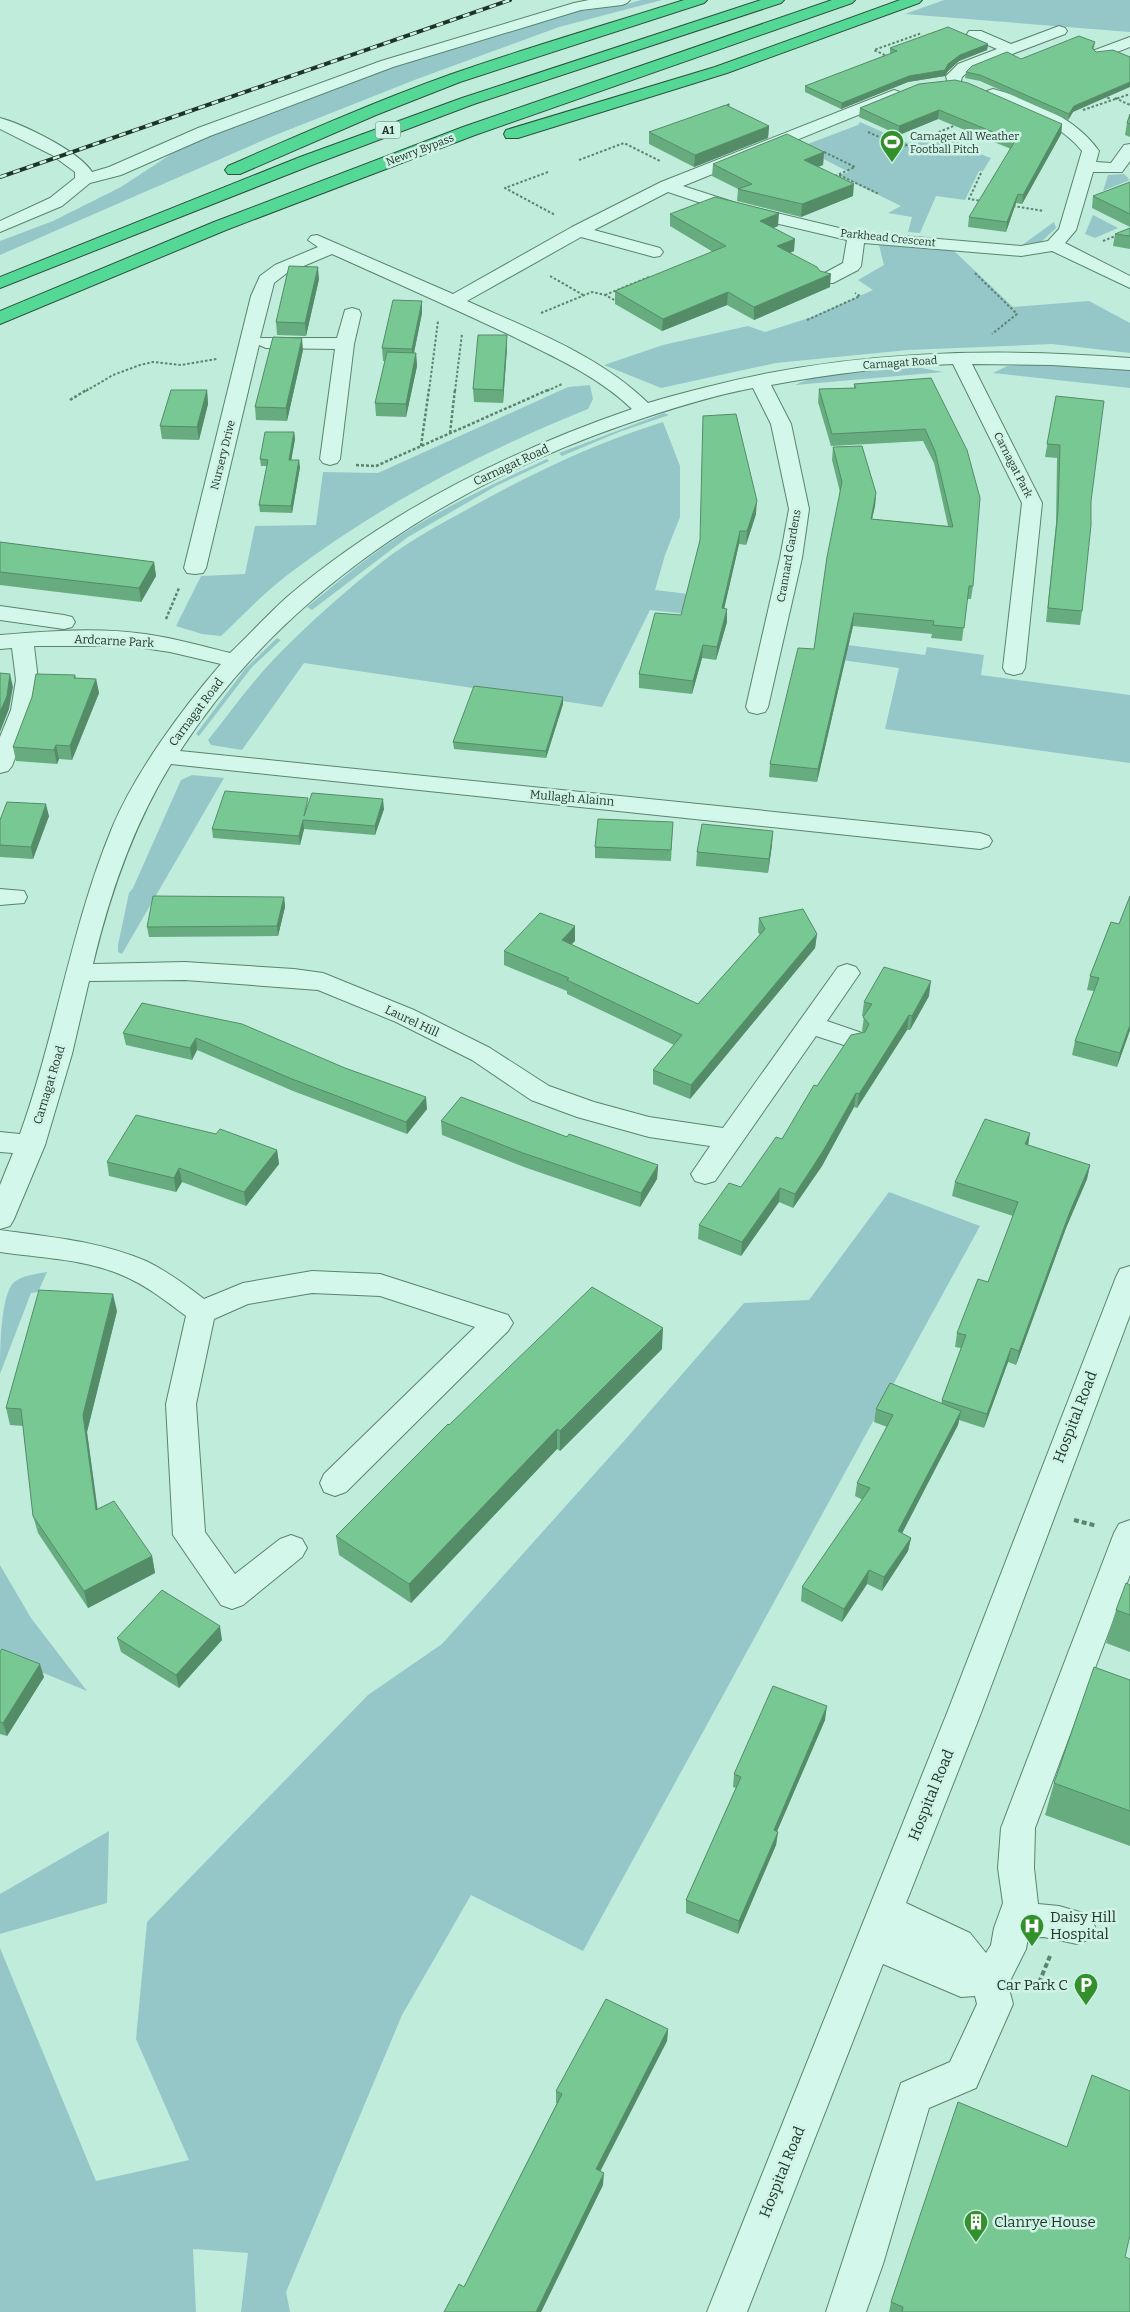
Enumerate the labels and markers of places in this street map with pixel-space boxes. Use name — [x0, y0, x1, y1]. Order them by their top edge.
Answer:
sports icon: Carnaget All Weather Football Pitch — [879, 129, 905, 163]
place label: Carnaget All Weather Football Pitch — [910, 130, 1019, 156]
place label: Daisy Hill Hospital — [1050, 1908, 1116, 1943]
hospital icon: Daisy Hill Hospital — [1019, 1913, 1045, 1947]
parking icon: Car Park C — [1073, 1972, 1099, 2006]
place label: Car Park C — [996, 1976, 1068, 1994]
building icon: Clanrye House — [963, 2209, 989, 2243]
place label: Clanrye House — [994, 2213, 1096, 2231]

